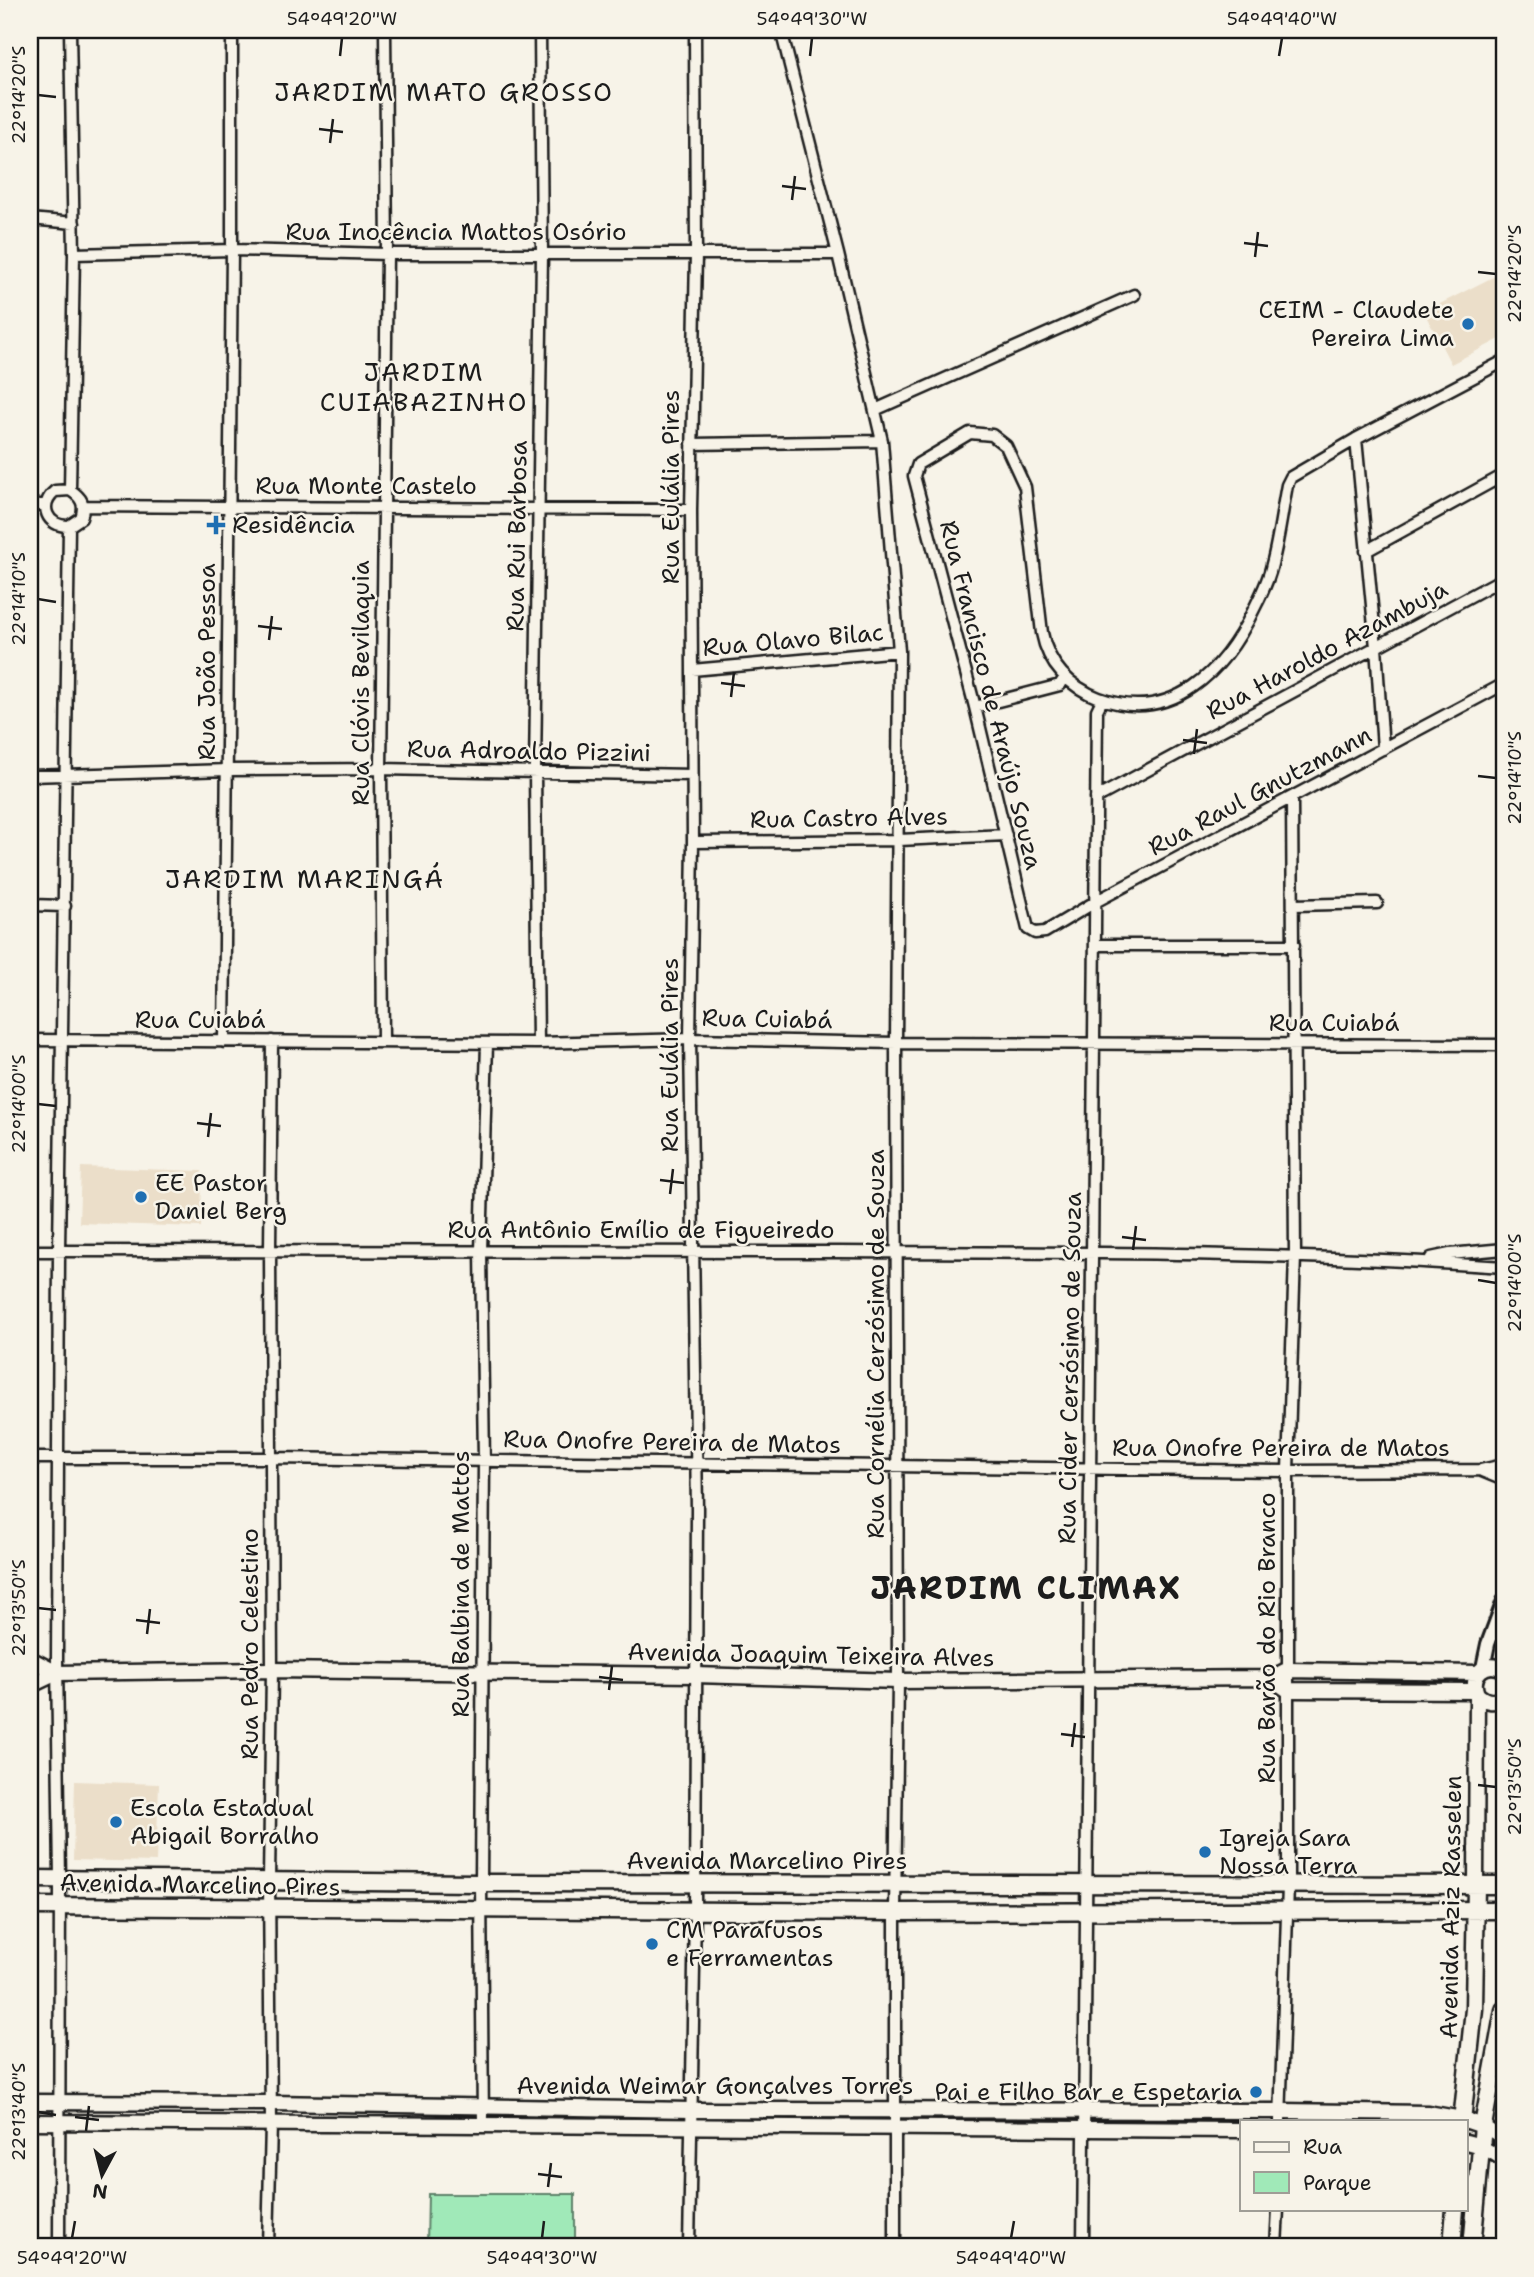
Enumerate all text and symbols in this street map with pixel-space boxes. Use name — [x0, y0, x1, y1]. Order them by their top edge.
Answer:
text: 54°49'20"W — [287, 7, 397, 31]
text: 54°49'30"W — [757, 7, 867, 31]
text: 54°49'40"W — [1227, 7, 1337, 31]
text: 22°14'20"S — [7, 46, 31, 144]
district label: JARDIM MATO GROSSO — [274, 74, 614, 109]
street label: Rua Inocência Mattos Osório — [286, 216, 626, 248]
text: 22°14'20"S — [1503, 225, 1527, 323]
place label: CEIM - Claudete Pereira Lima — [1259, 294, 1454, 354]
marker: CEIM - Claudete Pereira Lima — [1460, 316, 1476, 332]
district label: JARDIM CUIABAZINHO — [320, 354, 528, 419]
street label: Rua Eulália Pires — [655, 390, 687, 584]
street label: Rua Rui Barbosa — [499, 440, 535, 632]
street label: Rua Monte Castelo — [255, 470, 477, 502]
place label: Residência — [232, 509, 355, 541]
marker: Residência — [206, 515, 226, 535]
street label: Rua Francisco de Araújo Souza — [932, 517, 1050, 873]
text: 22°14'10"S — [7, 552, 31, 646]
street label: Rua Clóvis Bevilaquia — [345, 560, 377, 806]
street label: Rua João Pessoa — [191, 563, 223, 761]
street label: Rua Haroldo Azambuja — [1201, 573, 1453, 727]
street label: Rua Olavo Bilac — [701, 616, 885, 664]
street label: Rua Raul Gnutzmann — [1143, 719, 1377, 863]
text: 22°14'10"S — [1503, 731, 1527, 825]
street label: Rua Adroaldo Pizzini — [407, 733, 651, 769]
street label: Rua Castro Alves — [750, 800, 948, 836]
district label: JARDIM MARINGÁ — [165, 861, 445, 896]
street label: Rua Eulália Pires — [654, 958, 686, 1152]
street label: Rua Cuiabá — [701, 1002, 833, 1036]
street label: Rua Cuiabá — [135, 1004, 265, 1036]
street label: Rua Cuiabá — [1269, 1007, 1399, 1039]
text: 22°14'00"S — [7, 1055, 31, 1153]
street label: Rua Cornélia Cerzósimo de Souza — [860, 1149, 892, 1539]
place label: EE Pastor Daniel Berg — [155, 1167, 287, 1227]
marker: EE Pastor Daniel Berg — [133, 1189, 149, 1205]
street label: Rua Cider Cersósimo de Souza — [1051, 1192, 1089, 1544]
street label: Rua Antônio Emílio de Figueiredo — [447, 1214, 835, 1246]
text: 22°14'00"S — [1503, 1234, 1527, 1332]
street label: Rua Onofre Pereira de Matos — [503, 1423, 841, 1461]
street label: Rua Onofre Pereira de Matos — [1112, 1432, 1450, 1464]
street label: Rua Balbina de Mattos — [445, 1450, 477, 1718]
street label: Rua Barão do Rio Branco — [1251, 1492, 1283, 1784]
street label: Rua Pedro Celestino — [234, 1528, 266, 1760]
text: 22°13'50"S — [7, 1559, 31, 1657]
district label: JARDIM CLIMAX — [870, 1566, 1182, 1609]
street label: Avenida Joaquim Teixeira Alves — [627, 1636, 995, 1674]
text: 22°13'50"S — [1503, 1738, 1527, 1836]
street label: Avenida Aziz Rasselen — [1433, 1775, 1469, 2039]
place label: Escola Estadual Abigail Borralho — [130, 1792, 319, 1852]
marker: Escola Estadual Abigail Borralho — [108, 1814, 124, 1830]
place label: Igreja Sara Nossa Terra — [1219, 1822, 1358, 1882]
marker: Igreja Sara Nossa Terra — [1197, 1844, 1213, 1860]
street label: Avenida Marcelino Pires — [627, 1845, 907, 1877]
street label: Avenida Marcelino Pires — [59, 1867, 341, 1903]
place label: CM Parafusos e Ferramentas — [666, 1914, 834, 1974]
marker: CM Parafusos e Ferramentas — [644, 1936, 660, 1952]
text: 22°13'40"S — [7, 2063, 31, 2161]
street label: Avenida Weimar Gonçalves Torres — [517, 2070, 913, 2102]
place label: Pai e Filho Bar e Espetaria — [934, 2076, 1242, 2108]
marker: Pai e Filho Bar e Espetaria — [1248, 2084, 1264, 2100]
legend — [1240, 2120, 1468, 2210]
text: Rua — [1303, 2133, 1342, 2161]
north arrow — [66, 2140, 136, 2210]
text: Parque — [1303, 2169, 1372, 2197]
text: N — [91, 2178, 109, 2205]
text: 54°49'20"W — [17, 2246, 127, 2270]
text: 54°49'30"W — [487, 2246, 597, 2270]
text: 54°49'40"W — [956, 2246, 1066, 2270]

